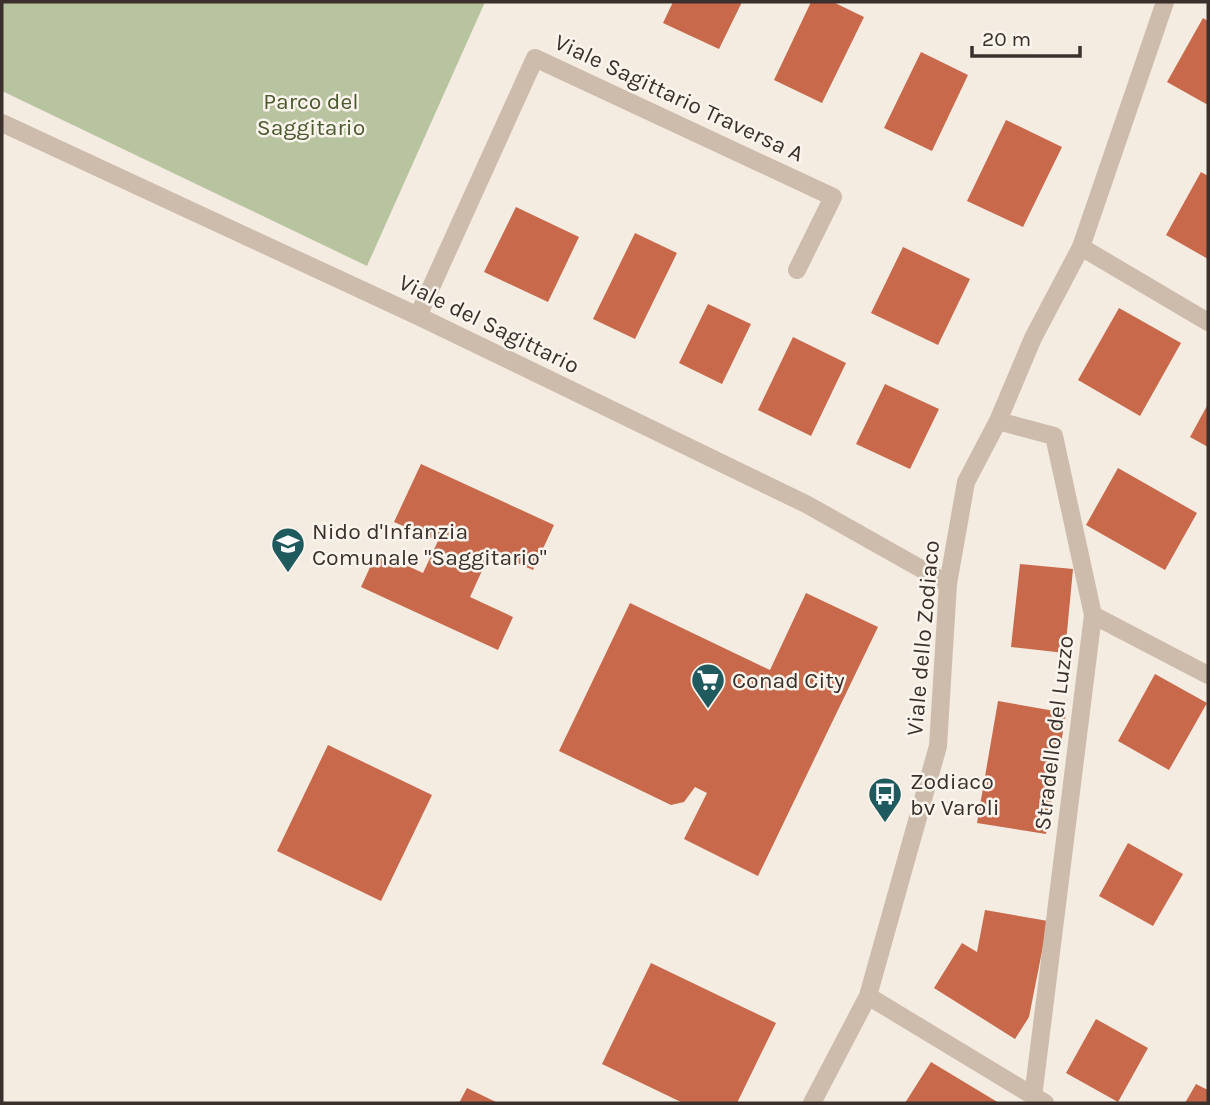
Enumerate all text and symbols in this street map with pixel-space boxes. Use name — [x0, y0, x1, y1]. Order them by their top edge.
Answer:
scale bar — [972, 14, 1080, 58]
text: 20 m — [982, 27, 1031, 51]
street label: Viale Sagittario Traversa A — [550, 28, 808, 168]
park label: Parco del Saggitario — [257, 88, 365, 141]
street label: Viale del Sagittario — [394, 269, 584, 379]
place label: Nido d'Infanzia Comunale "Saggitario" — [312, 518, 547, 571]
school or university icon: Nido d'Infanzia Comunale "Saggitario" — [269, 525, 307, 574]
street label: Viale dello Zodiaco — [901, 539, 945, 737]
street label: Stradello del Luzzo — [1029, 634, 1079, 832]
supermarket icon: Conad City — [689, 661, 727, 710]
place label: Conad City — [732, 667, 845, 694]
place label: Zodiaco bv Varoli — [910, 768, 1000, 821]
bus stop icon: Zodiaco bv Varoli — [866, 775, 904, 824]

